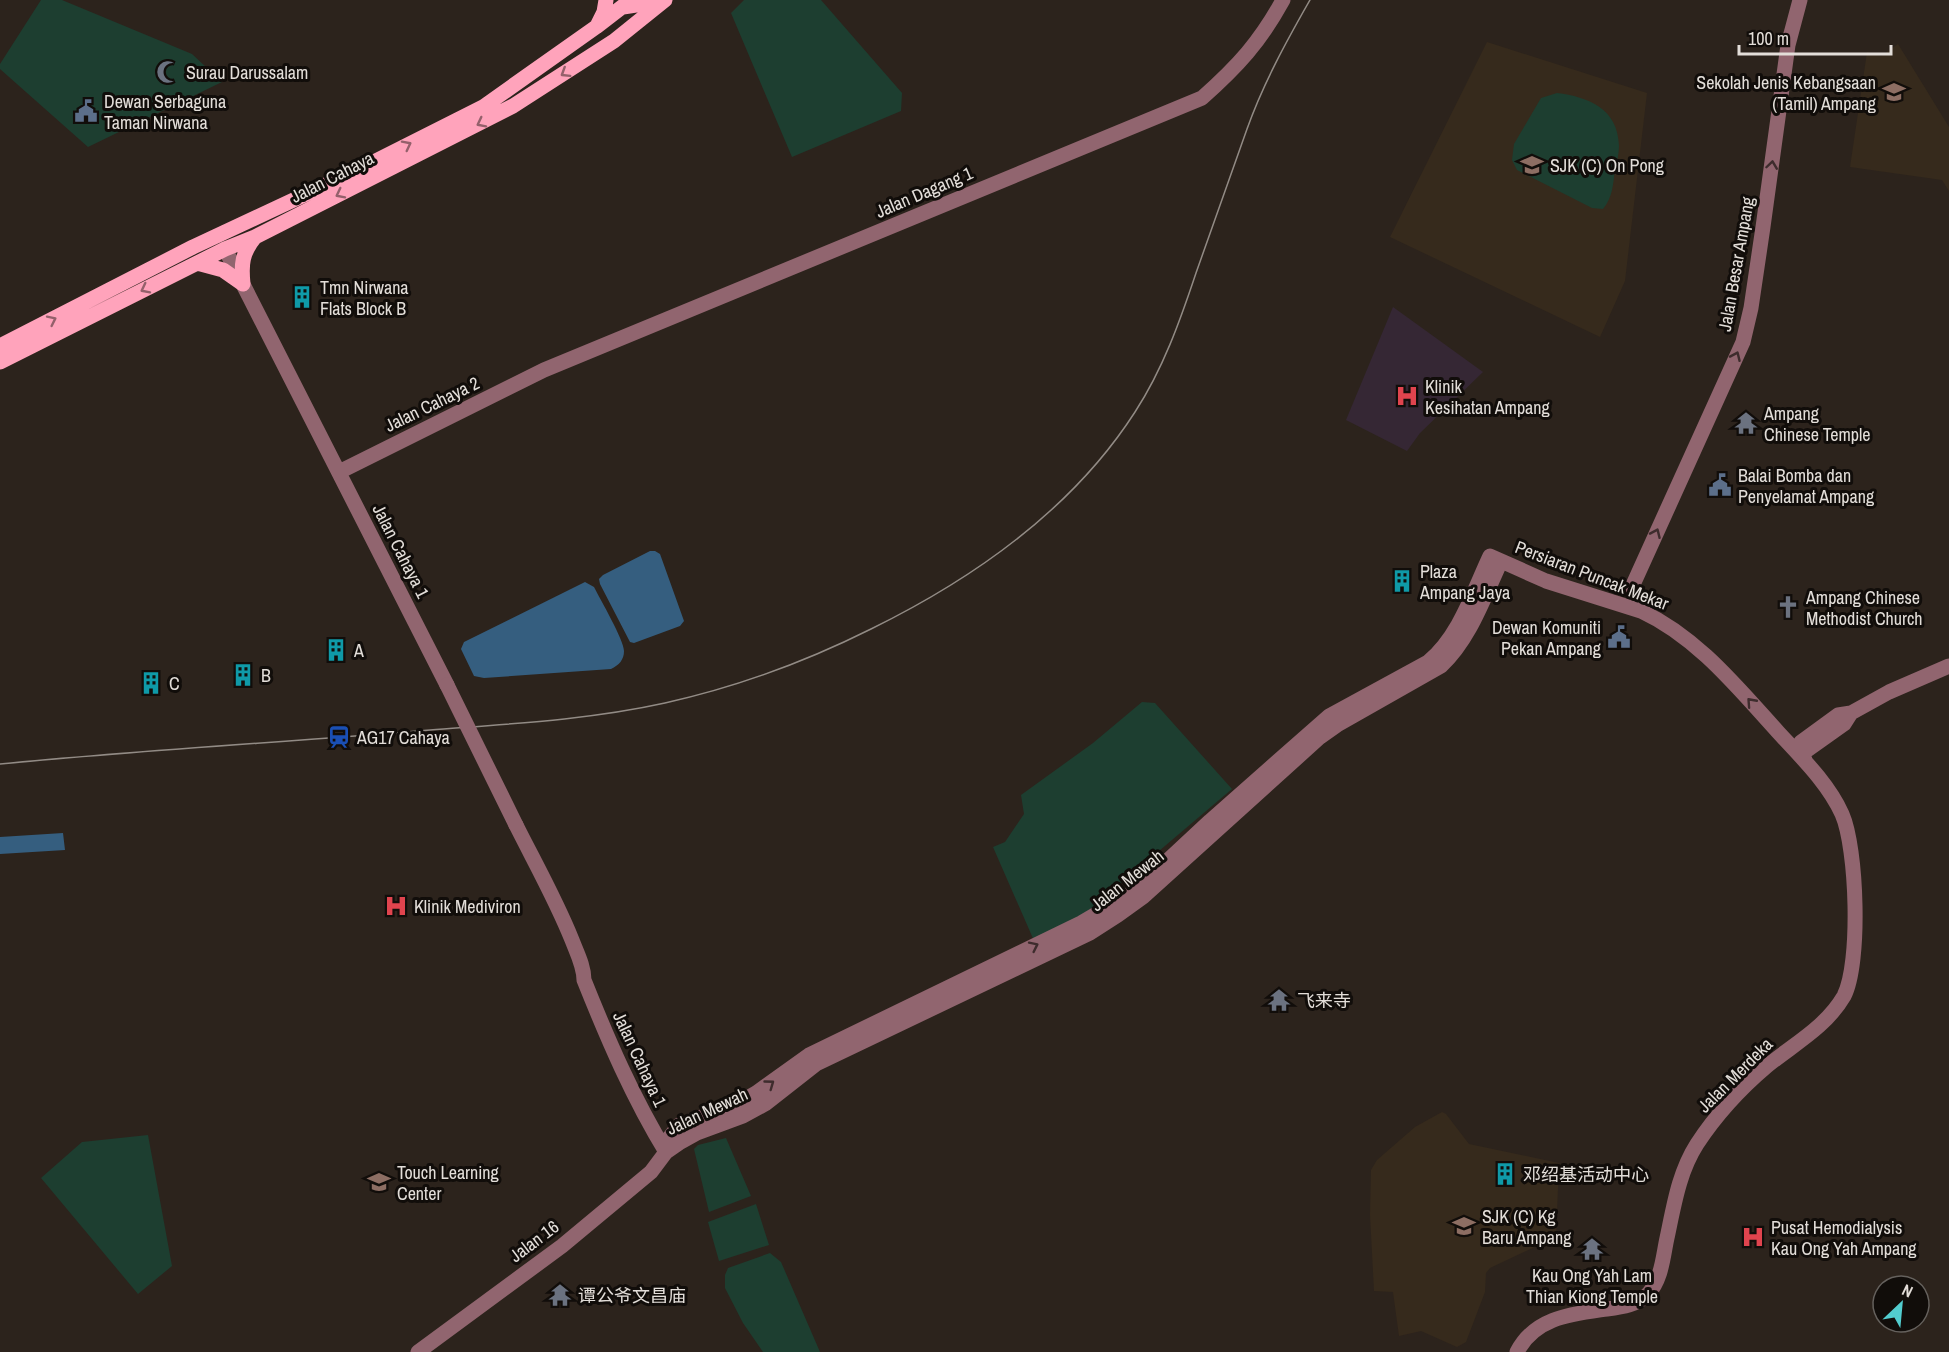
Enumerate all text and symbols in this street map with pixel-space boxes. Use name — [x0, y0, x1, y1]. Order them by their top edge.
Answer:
scale bar — [1739, 18, 1890, 56]
text: 100 m — [1748, 26, 1789, 51]
mosque icon: Surau Darussalam — [155, 59, 181, 85]
place label: Surau Darussalam — [186, 60, 308, 85]
one-way arrow — [561, 66, 572, 77]
place label: Sekolah Jenis Kebangsaan (Tamil) Ampang — [1696, 70, 1877, 116]
school or university icon: Sekolah Jenis Kebangsaan (Tamil) Ampang — [1881, 79, 1907, 105]
place label: Dewan Serbaguna Taman Nirwana — [104, 89, 226, 135]
public building icon: Dewan Serbaguna Taman Nirwana — [73, 98, 99, 124]
one-way arrow — [477, 116, 487, 127]
one-way arrow — [401, 141, 411, 152]
street label: Jalan Cahaya — [286, 145, 378, 209]
school or university icon: SJK (C) On Pong — [1519, 152, 1545, 178]
place label: SJK (C) On Pong — [1550, 153, 1665, 178]
street label: Jalan Dagang 1 — [872, 160, 977, 224]
one-way arrow — [1766, 160, 1778, 169]
one-way arrow — [336, 187, 347, 199]
street label: Jalan Besar Ampang — [1712, 194, 1760, 333]
place label: Tmn Nirwana Flats Block B — [320, 275, 409, 321]
one-way arrow — [141, 282, 151, 293]
building icon: Tmn Nirwana Flats Block B — [289, 284, 315, 310]
one-way arrow — [46, 315, 57, 327]
one-way arrow — [1729, 351, 1741, 362]
street label: Jalan Cahaya 2 — [380, 370, 484, 438]
place label: Klinik Kesihatan Ampang — [1425, 374, 1551, 420]
hospital icon: Klinik Kesihatan Ampang — [1394, 383, 1420, 409]
place label: Ampang Chinese Temple — [1763, 401, 1870, 447]
temple icon: Ampang Chinese Temple — [1733, 410, 1759, 436]
place label: Balai Bomba dan Penyelamat Ampang — [1738, 463, 1875, 509]
public building icon: Balai Bomba dan Penyelamat Ampang — [1707, 472, 1733, 498]
street label: Jalan Cahaya 1 — [367, 500, 436, 603]
one-way arrow — [1649, 529, 1661, 540]
street label: Persiaran Puncak Mekar — [1512, 534, 1672, 616]
place label: Plaza Ampang Jaya — [1419, 559, 1510, 605]
building icon: Plaza Ampang Jaya — [1389, 568, 1415, 594]
place label: Ampang Chinese Methodist Church — [1805, 585, 1923, 631]
church icon: Ampang Chinese Methodist Church — [1775, 594, 1801, 620]
place label: Dewan Komuniti Pekan Ampang — [1492, 615, 1602, 661]
public building icon: Dewan Komuniti Pekan Ampang — [1606, 624, 1632, 650]
building icon: A — [323, 637, 349, 663]
place label: A — [353, 638, 364, 663]
building icon: B — [230, 662, 256, 688]
place label: B — [261, 663, 271, 688]
building icon: C — [138, 670, 164, 696]
place label: C — [169, 671, 180, 696]
one-way arrow — [1747, 698, 1758, 709]
station icon: AG17 Cahaya — [326, 724, 352, 750]
place label: AG17 Cahaya — [356, 725, 450, 750]
street label: Jalan Mewah — [1085, 843, 1169, 917]
hospital icon: Klinik Mediviron — [383, 893, 409, 919]
place label: Klinik Mediviron — [414, 894, 521, 919]
one-way arrow — [1028, 941, 1039, 953]
temple icon: 飞来寺 — [1266, 987, 1292, 1013]
place label: 飞来寺 — [1297, 988, 1351, 1013]
street label: Jalan Cahaya 1 — [607, 1007, 673, 1111]
street label: Jalan Merdeka — [1692, 1032, 1778, 1118]
one-way arrow — [763, 1080, 774, 1091]
street label: Jalan Mewah — [662, 1081, 752, 1141]
place label: Touch Learning Center — [397, 1160, 500, 1206]
building icon: 邓绍基活动中心 — [1492, 1161, 1518, 1187]
place label: 邓绍基活动中心 — [1523, 1162, 1649, 1187]
school or university icon: Touch Learning Center — [366, 1169, 392, 1195]
place label: SJK (C) Kg Baru Ampang — [1482, 1204, 1572, 1250]
school or university icon: SJK (C) Kg Baru Ampang — [1451, 1213, 1477, 1239]
street label: Jalan 16 — [504, 1214, 564, 1268]
place label: Pusat Hemodialysis Kau Ong Yah Ampang — [1771, 1215, 1917, 1261]
hospital icon: Pusat Hemodialysis Kau Ong Yah Ampang — [1740, 1224, 1766, 1250]
temple icon: Kau Ong Yah Lam Thian Kiong Temple — [1579, 1236, 1605, 1262]
place label: Kau Ong Yah Lam Thian Kiong Temple — [1526, 1263, 1658, 1309]
north arrow — [1871, 1274, 1931, 1334]
text: N — [1898, 1279, 1917, 1302]
temple icon: 谭公爷文昌庙 — [547, 1282, 573, 1308]
place label: 谭公爷文昌庙 — [578, 1283, 686, 1308]

